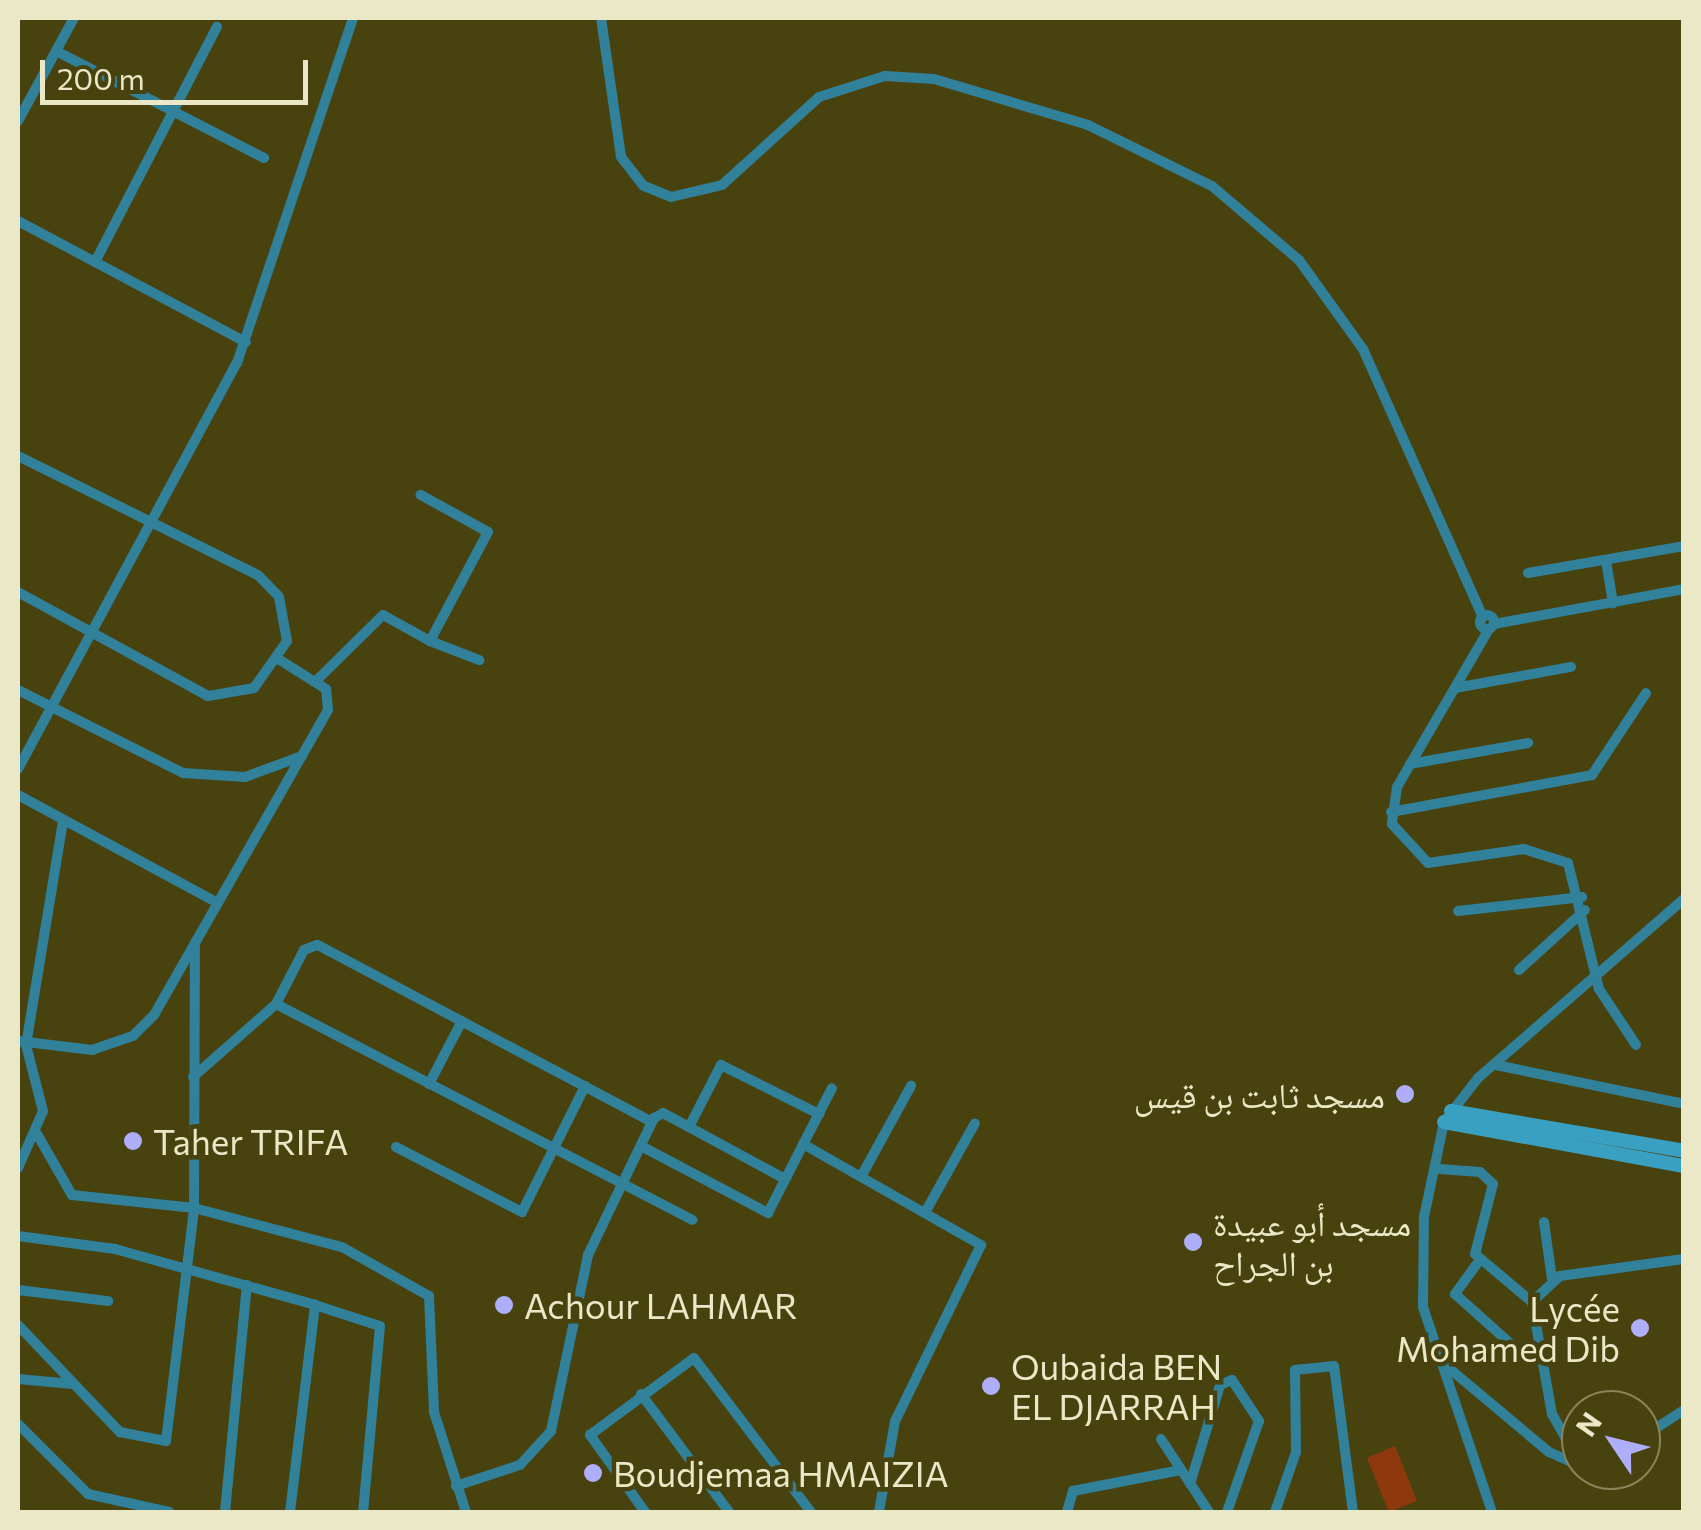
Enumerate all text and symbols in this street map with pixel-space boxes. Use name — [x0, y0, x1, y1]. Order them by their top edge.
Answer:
scale bar — [45, 40, 312, 102]
text: 200 m — [57, 59, 145, 96]
place label: مسجد ثابت بن قيس — [1134, 1073, 1385, 1115]
marker: مسجد ثابت بن قيس — [1394, 1083, 1416, 1105]
place label: Taher TRIFA — [153, 1120, 348, 1162]
marker: Taher TRIFA — [122, 1130, 144, 1152]
place label: مسجد أبو عبيدة بن الجراح — [1213, 1201, 1411, 1283]
marker: مسجد أبو عبيدة بن الجراح — [1182, 1231, 1204, 1253]
place label: Achour LAHMAR — [524, 1284, 797, 1326]
place label: Lycée Mohamed Dib — [1396, 1287, 1620, 1369]
marker: Achour LAHMAR — [493, 1294, 515, 1316]
marker: Lycée Mohamed Dib — [1629, 1317, 1651, 1339]
place label: Oubaida BEN EL DJARRAH — [1011, 1345, 1222, 1427]
marker: Oubaida BEN EL DJARRAH — [980, 1375, 1002, 1397]
north arrow — [1561, 1390, 1661, 1490]
text: N — [1568, 1406, 1608, 1442]
place label: Boudjemaa HMAIZIA — [613, 1452, 949, 1494]
marker: Boudjemaa HMAIZIA — [582, 1462, 604, 1484]

